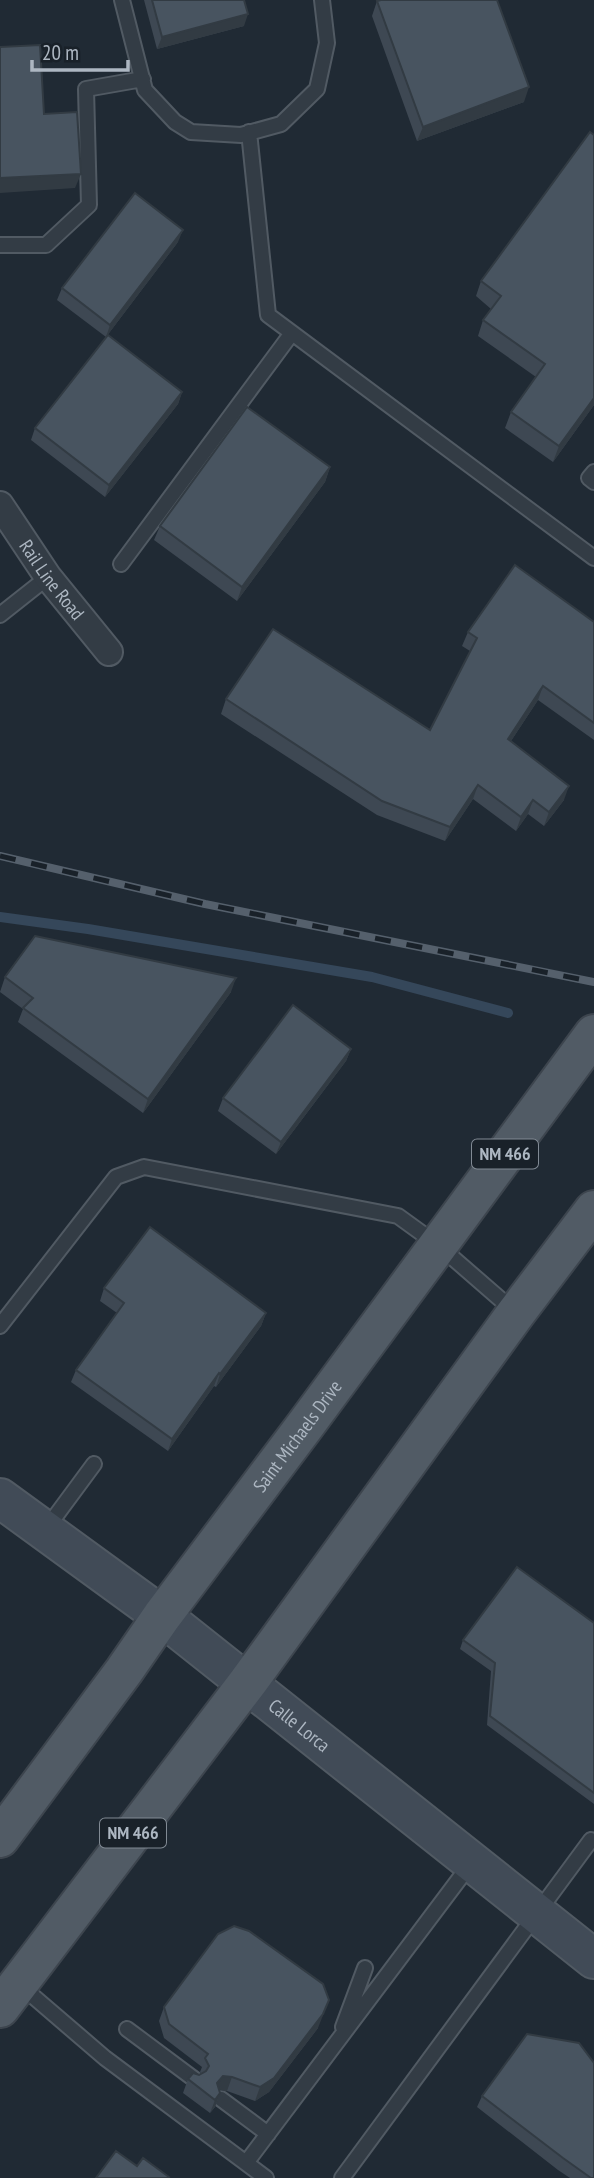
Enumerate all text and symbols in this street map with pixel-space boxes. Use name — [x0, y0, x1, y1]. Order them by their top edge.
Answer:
scale bar — [32, 28, 128, 72]
text: 20 m — [42, 39, 79, 66]
street label: Rail Line Road — [14, 535, 90, 625]
road number: NM 466 — [472, 1140, 538, 1168]
street label: Saint Michaels Drive — [247, 1375, 347, 1497]
street label: Calle Lorca — [264, 1693, 335, 1757]
road number: NM 466 — [100, 1818, 166, 1847]

